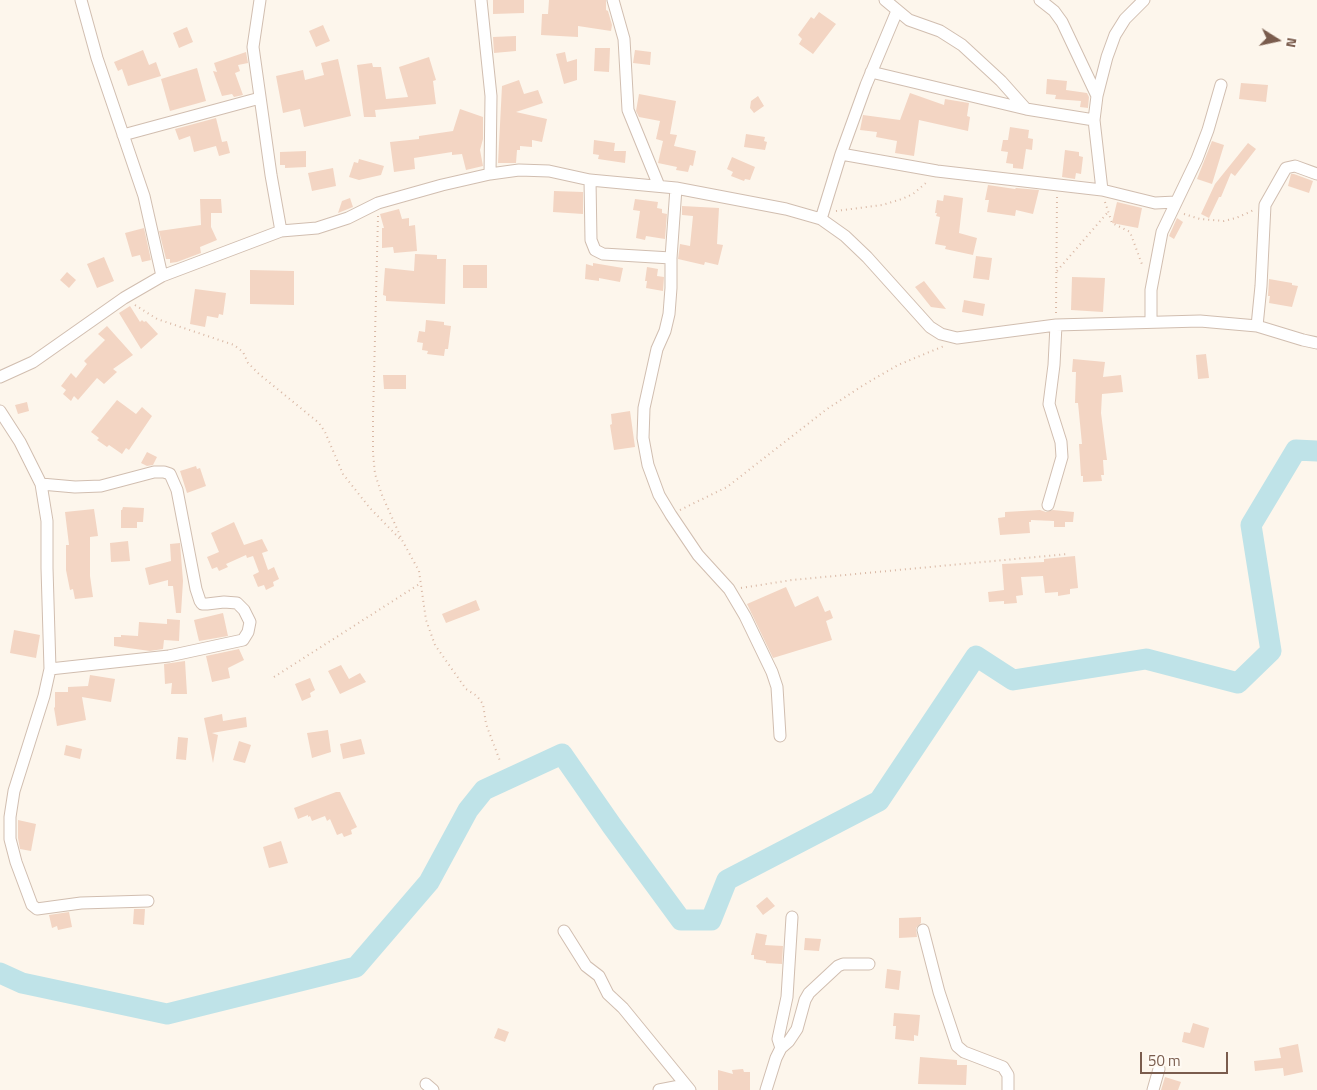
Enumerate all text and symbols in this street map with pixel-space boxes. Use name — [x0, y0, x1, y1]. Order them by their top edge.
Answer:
north arrow — [1252, 15, 1302, 65]
text: N — [1281, 36, 1303, 49]
scale bar — [1142, 1042, 1230, 1074]
text: 50 m — [1148, 1049, 1181, 1072]

